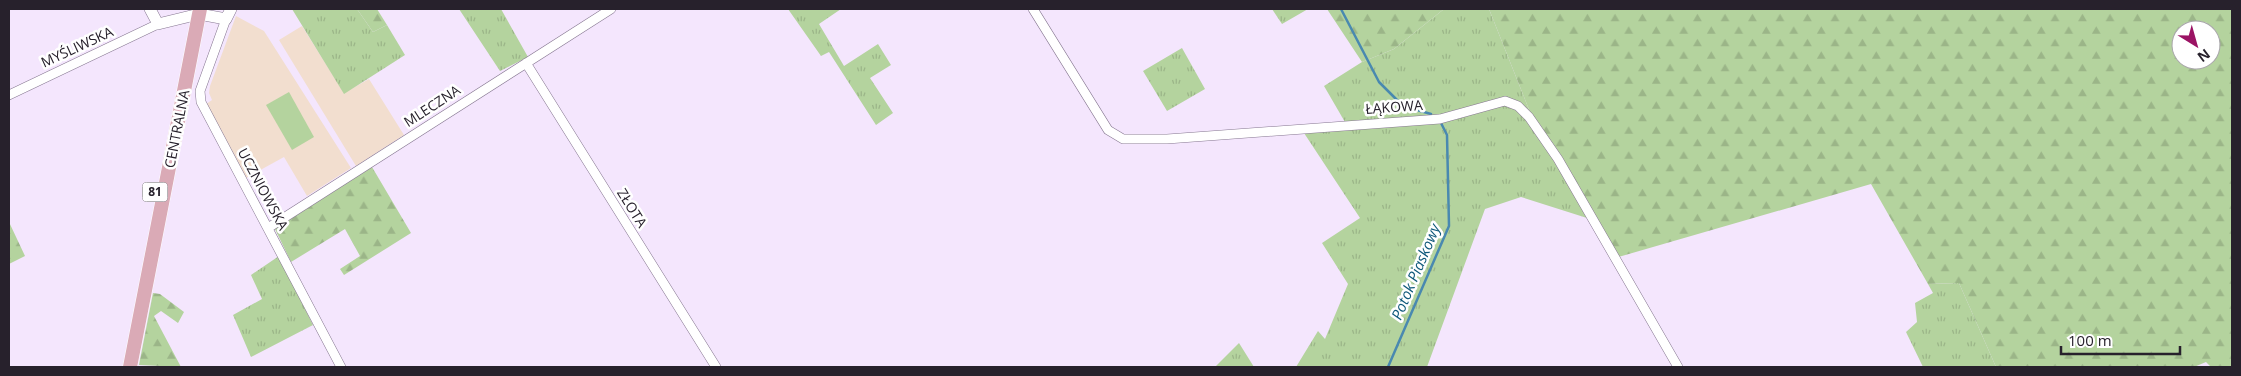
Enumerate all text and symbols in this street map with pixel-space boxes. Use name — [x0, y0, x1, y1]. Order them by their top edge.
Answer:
north arrow — [2171, 20, 2221, 70]
street label: MYŚLIWSKA — [38, 22, 116, 72]
text: N — [2194, 45, 2214, 67]
street label: MLECZNA — [400, 80, 464, 131]
street label: CENTRALNA — [160, 88, 193, 170]
street label: ŁĄKOWA — [1365, 95, 1423, 118]
street label: UCZNIOWSKA — [234, 144, 293, 233]
road number: 81 — [142, 182, 168, 202]
street label: ZŁOTA — [613, 185, 652, 231]
water label: Potok Piaskowy — [1386, 220, 1445, 323]
scale bar — [2061, 324, 2180, 356]
text: 100 m — [2068, 330, 2112, 350]

